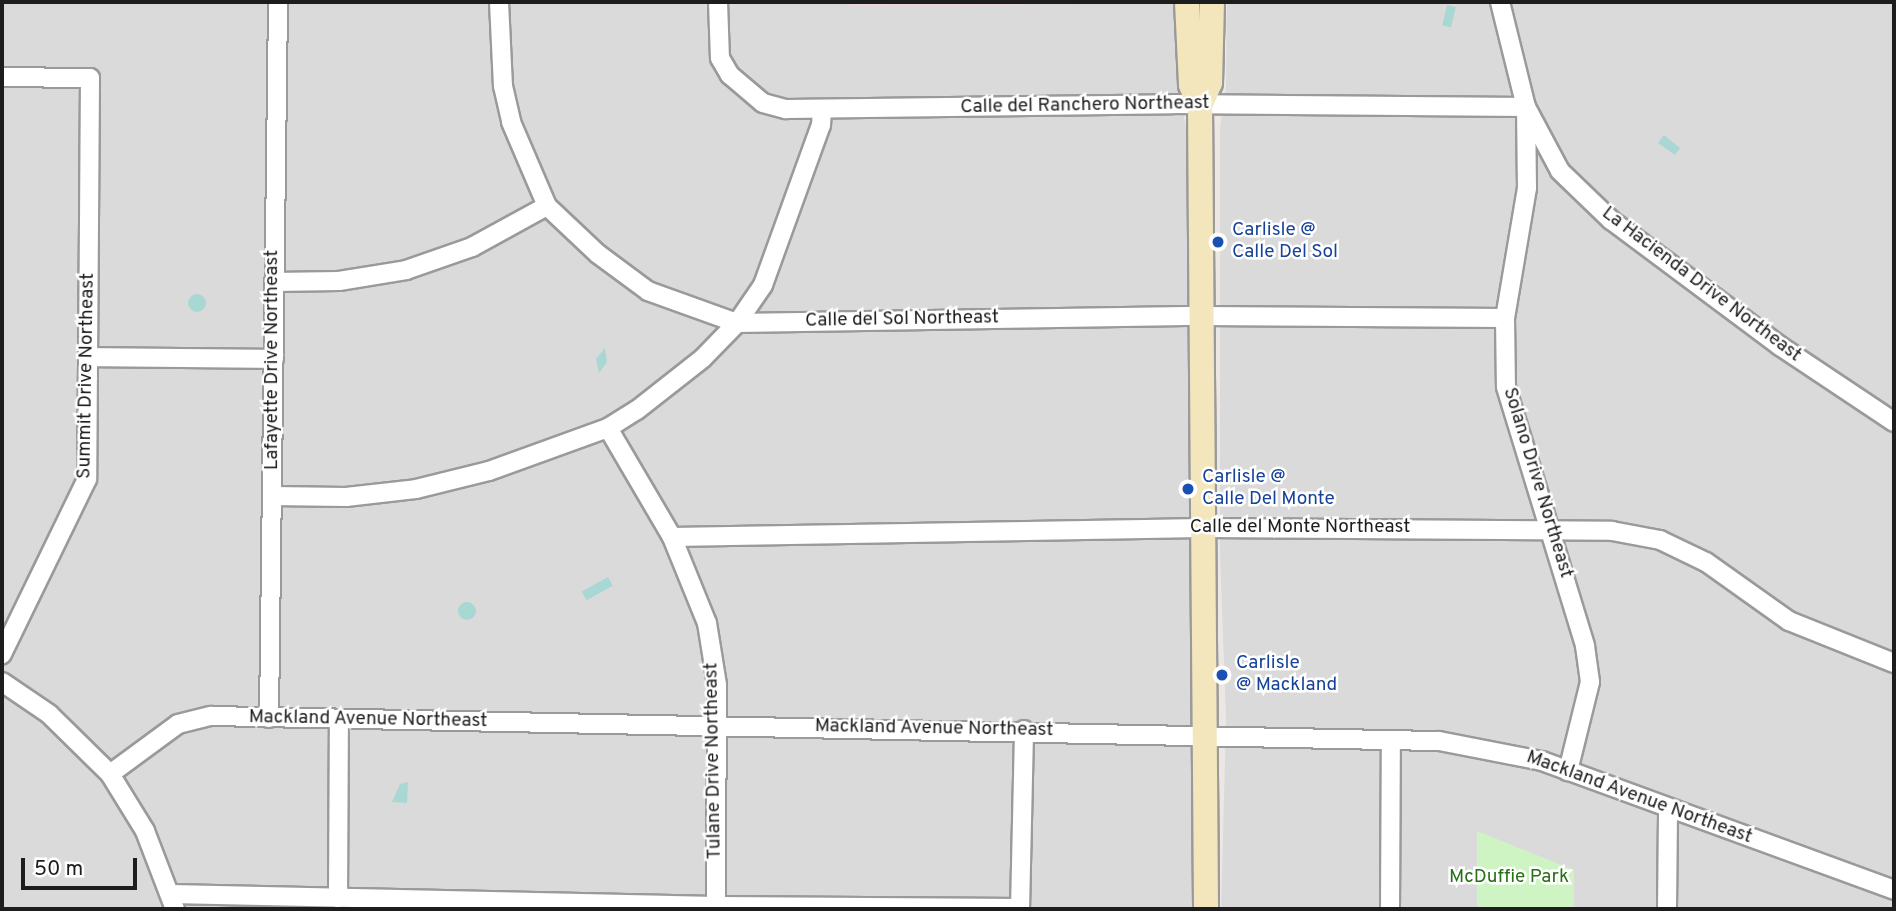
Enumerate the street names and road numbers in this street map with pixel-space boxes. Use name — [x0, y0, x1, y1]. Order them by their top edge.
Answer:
street label: Calle del Ranchero Northeast — [960, 92, 1210, 120]
street label: La Hacienda Drive Northeast — [1597, 203, 1805, 367]
street label: Lafayette Drive Northeast — [262, 250, 284, 470]
street label: Summit Drive Northeast — [74, 273, 100, 479]
street label: Calle del Sol Northeast — [805, 307, 999, 333]
street label: Solano Drive Northeast — [1497, 385, 1577, 581]
street label: Calle del Monte Northeast — [1190, 517, 1410, 539]
street label: Tulane Drive Northeast — [701, 662, 727, 860]
street label: Mackland Avenue Northeast — [248, 707, 488, 733]
street label: Mackland Avenue Northeast — [814, 716, 1054, 742]
street label: Mackland Avenue Northeast — [1523, 746, 1755, 850]

